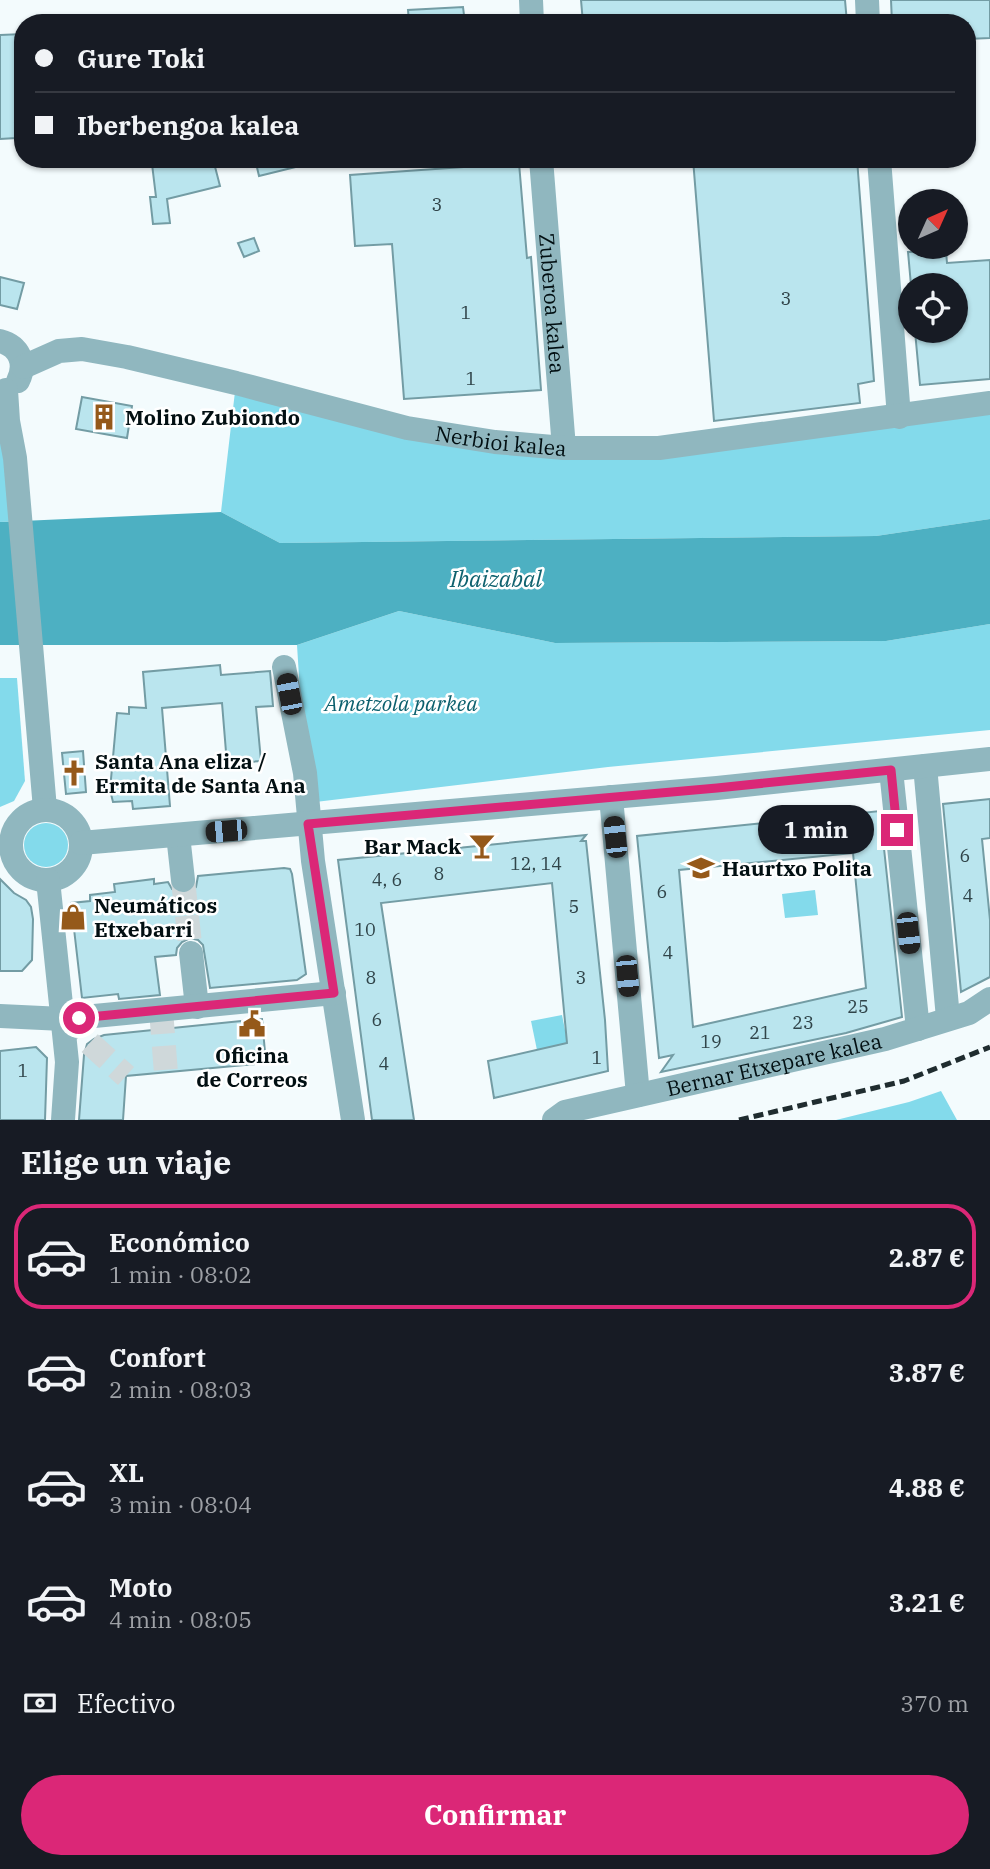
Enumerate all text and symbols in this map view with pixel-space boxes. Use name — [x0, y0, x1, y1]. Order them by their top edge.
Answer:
text: Gure Toki — [77, 41, 205, 75]
text: Iberbengoa kalea — [77, 108, 299, 142]
north arrow — [898, 189, 968, 259]
map controls — [898, 189, 968, 343]
house number: 3 — [432, 193, 442, 216]
street label: Zuberoa kalea — [533, 232, 572, 375]
button: locate — [898, 273, 968, 343]
house number: 3 — [781, 287, 791, 310]
house number: 1 — [461, 301, 471, 324]
house number: 1 — [466, 367, 476, 390]
building icon: Molino Zubiondo — [89, 402, 119, 432]
place label: Molino Zubiondo — [125, 403, 300, 431]
street label: Nerbioi kalea — [433, 419, 568, 462]
water label: Ibaizabal — [449, 563, 543, 593]
car — [275, 671, 304, 717]
park label: Ametzola parkea — [322, 689, 478, 717]
place label: Santa Ana eliza / Ermita de Santa Ana — [95, 747, 306, 799]
church icon: Santa Ana eliza / Ermita de Santa Ana — [59, 758, 89, 788]
callout: 1 min — [757, 806, 872, 854]
text: 1 min — [784, 814, 848, 844]
route end — [881, 814, 913, 846]
car — [603, 815, 628, 859]
car — [205, 819, 248, 843]
bar icon: Bar Mack — [467, 831, 497, 861]
place label: Bar Mack — [364, 832, 461, 860]
house number: 6 — [960, 844, 970, 867]
house number: 12, 14 — [510, 852, 562, 875]
school or university icon: Haurtxo Polita — [686, 853, 716, 883]
place label: Haurtxo Polita — [722, 854, 872, 882]
house number: 8 — [434, 862, 444, 885]
house number: 4, 6 — [372, 868, 402, 891]
house number: 6 — [657, 880, 667, 903]
house number: 4 — [963, 884, 973, 907]
place label: Neumáticos Etxebarri — [94, 891, 217, 943]
house number: 5 — [569, 895, 579, 918]
shop icon: Neumáticos Etxebarri — [58, 902, 88, 932]
car — [896, 911, 921, 955]
house number: 10 — [354, 918, 376, 941]
house number: 4 — [663, 941, 673, 964]
car — [615, 954, 640, 998]
house number: 8 — [366, 966, 376, 989]
house number: 3 — [576, 966, 586, 989]
house number: 25 — [847, 995, 869, 1018]
route start — [63, 1002, 95, 1034]
house number: 6 — [372, 1008, 382, 1031]
public building icon: Oficina de Correos — [237, 1009, 267, 1039]
house number: 23 — [792, 1011, 814, 1034]
house number: 21 — [749, 1021, 771, 1044]
street label: Bernar Etxepare kalea — [664, 1026, 885, 1102]
house number: 19 — [700, 1030, 722, 1053]
place label: Oficina de Correos — [196, 1041, 308, 1093]
house number: 1 — [592, 1046, 602, 1069]
house number: 4 — [379, 1052, 389, 1075]
house number: 1 — [18, 1059, 28, 1082]
text: Elige un viaje — [21, 1141, 231, 1183]
icon: car — [25, 1225, 88, 1288]
text: Económico — [109, 1225, 250, 1259]
text: 2.87 € — [889, 1240, 965, 1274]
text: 1 min · 08:02 — [109, 1259, 252, 1289]
icon: car — [25, 1340, 88, 1403]
text: Confort — [109, 1340, 206, 1374]
text: 3.87 € — [889, 1355, 965, 1389]
text: 2 min · 08:03 — [109, 1374, 252, 1404]
icon: car — [25, 1455, 88, 1518]
text: XL — [109, 1455, 144, 1489]
text: 4.88 € — [889, 1470, 965, 1504]
text: 3 min · 08:04 — [109, 1489, 252, 1519]
icon: car — [25, 1570, 88, 1633]
text: Moto — [109, 1570, 172, 1604]
text: 3.21 € — [889, 1585, 965, 1619]
text: 4 min · 08:05 — [109, 1604, 252, 1634]
icon: cash — [21, 1684, 59, 1722]
text: Efectivo — [77, 1686, 175, 1720]
text: 370 m — [900, 1688, 969, 1718]
button: Confirmar — [21, 1775, 969, 1855]

